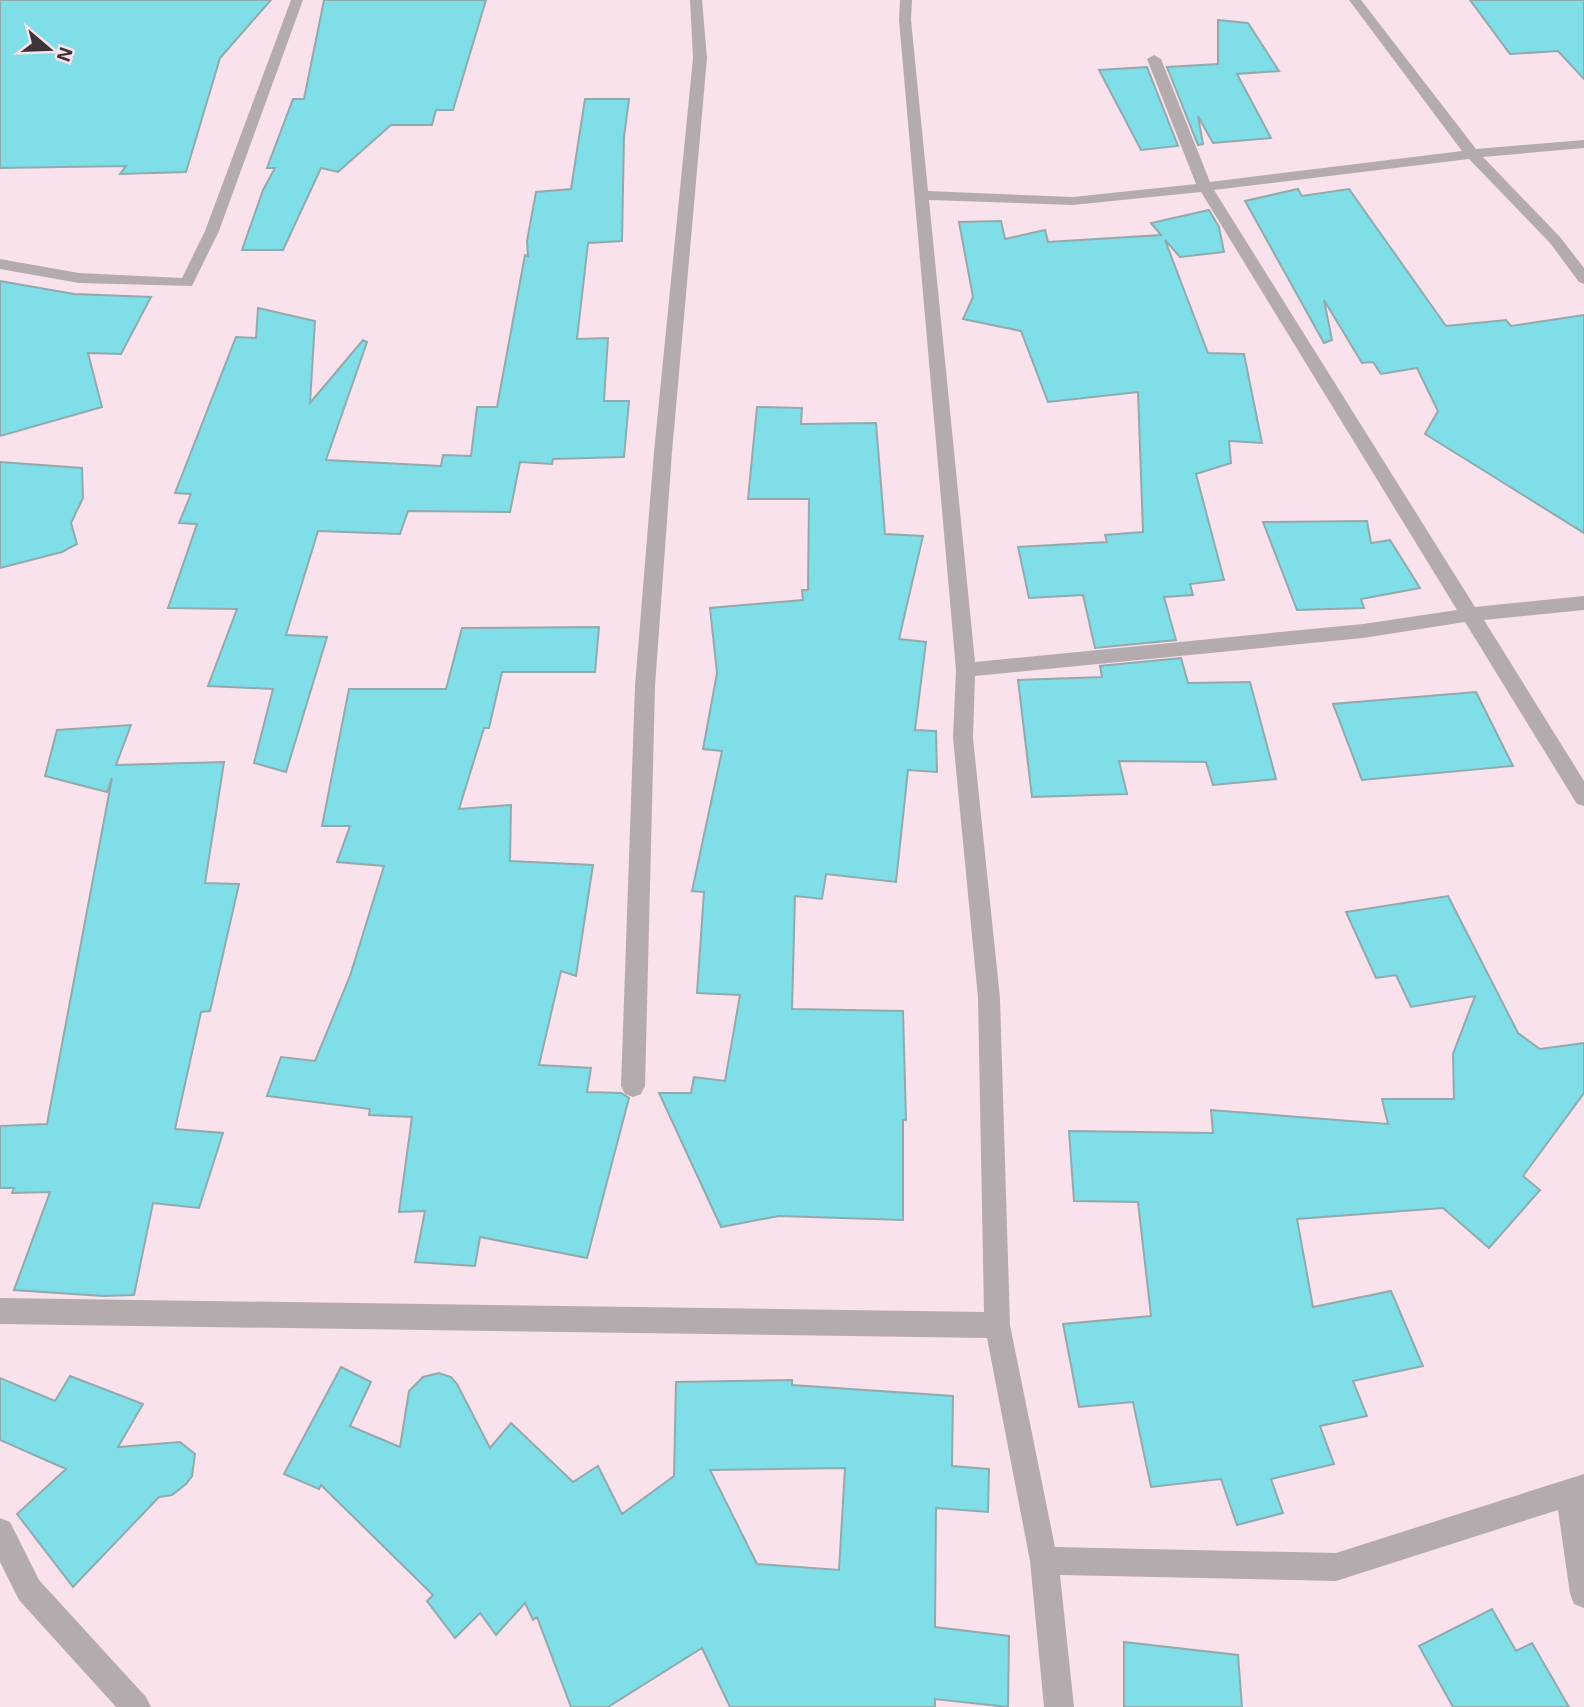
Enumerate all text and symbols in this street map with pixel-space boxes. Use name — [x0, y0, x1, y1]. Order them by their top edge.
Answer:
north arrow — [14, 14, 84, 84]
text: N — [52, 44, 79, 65]

